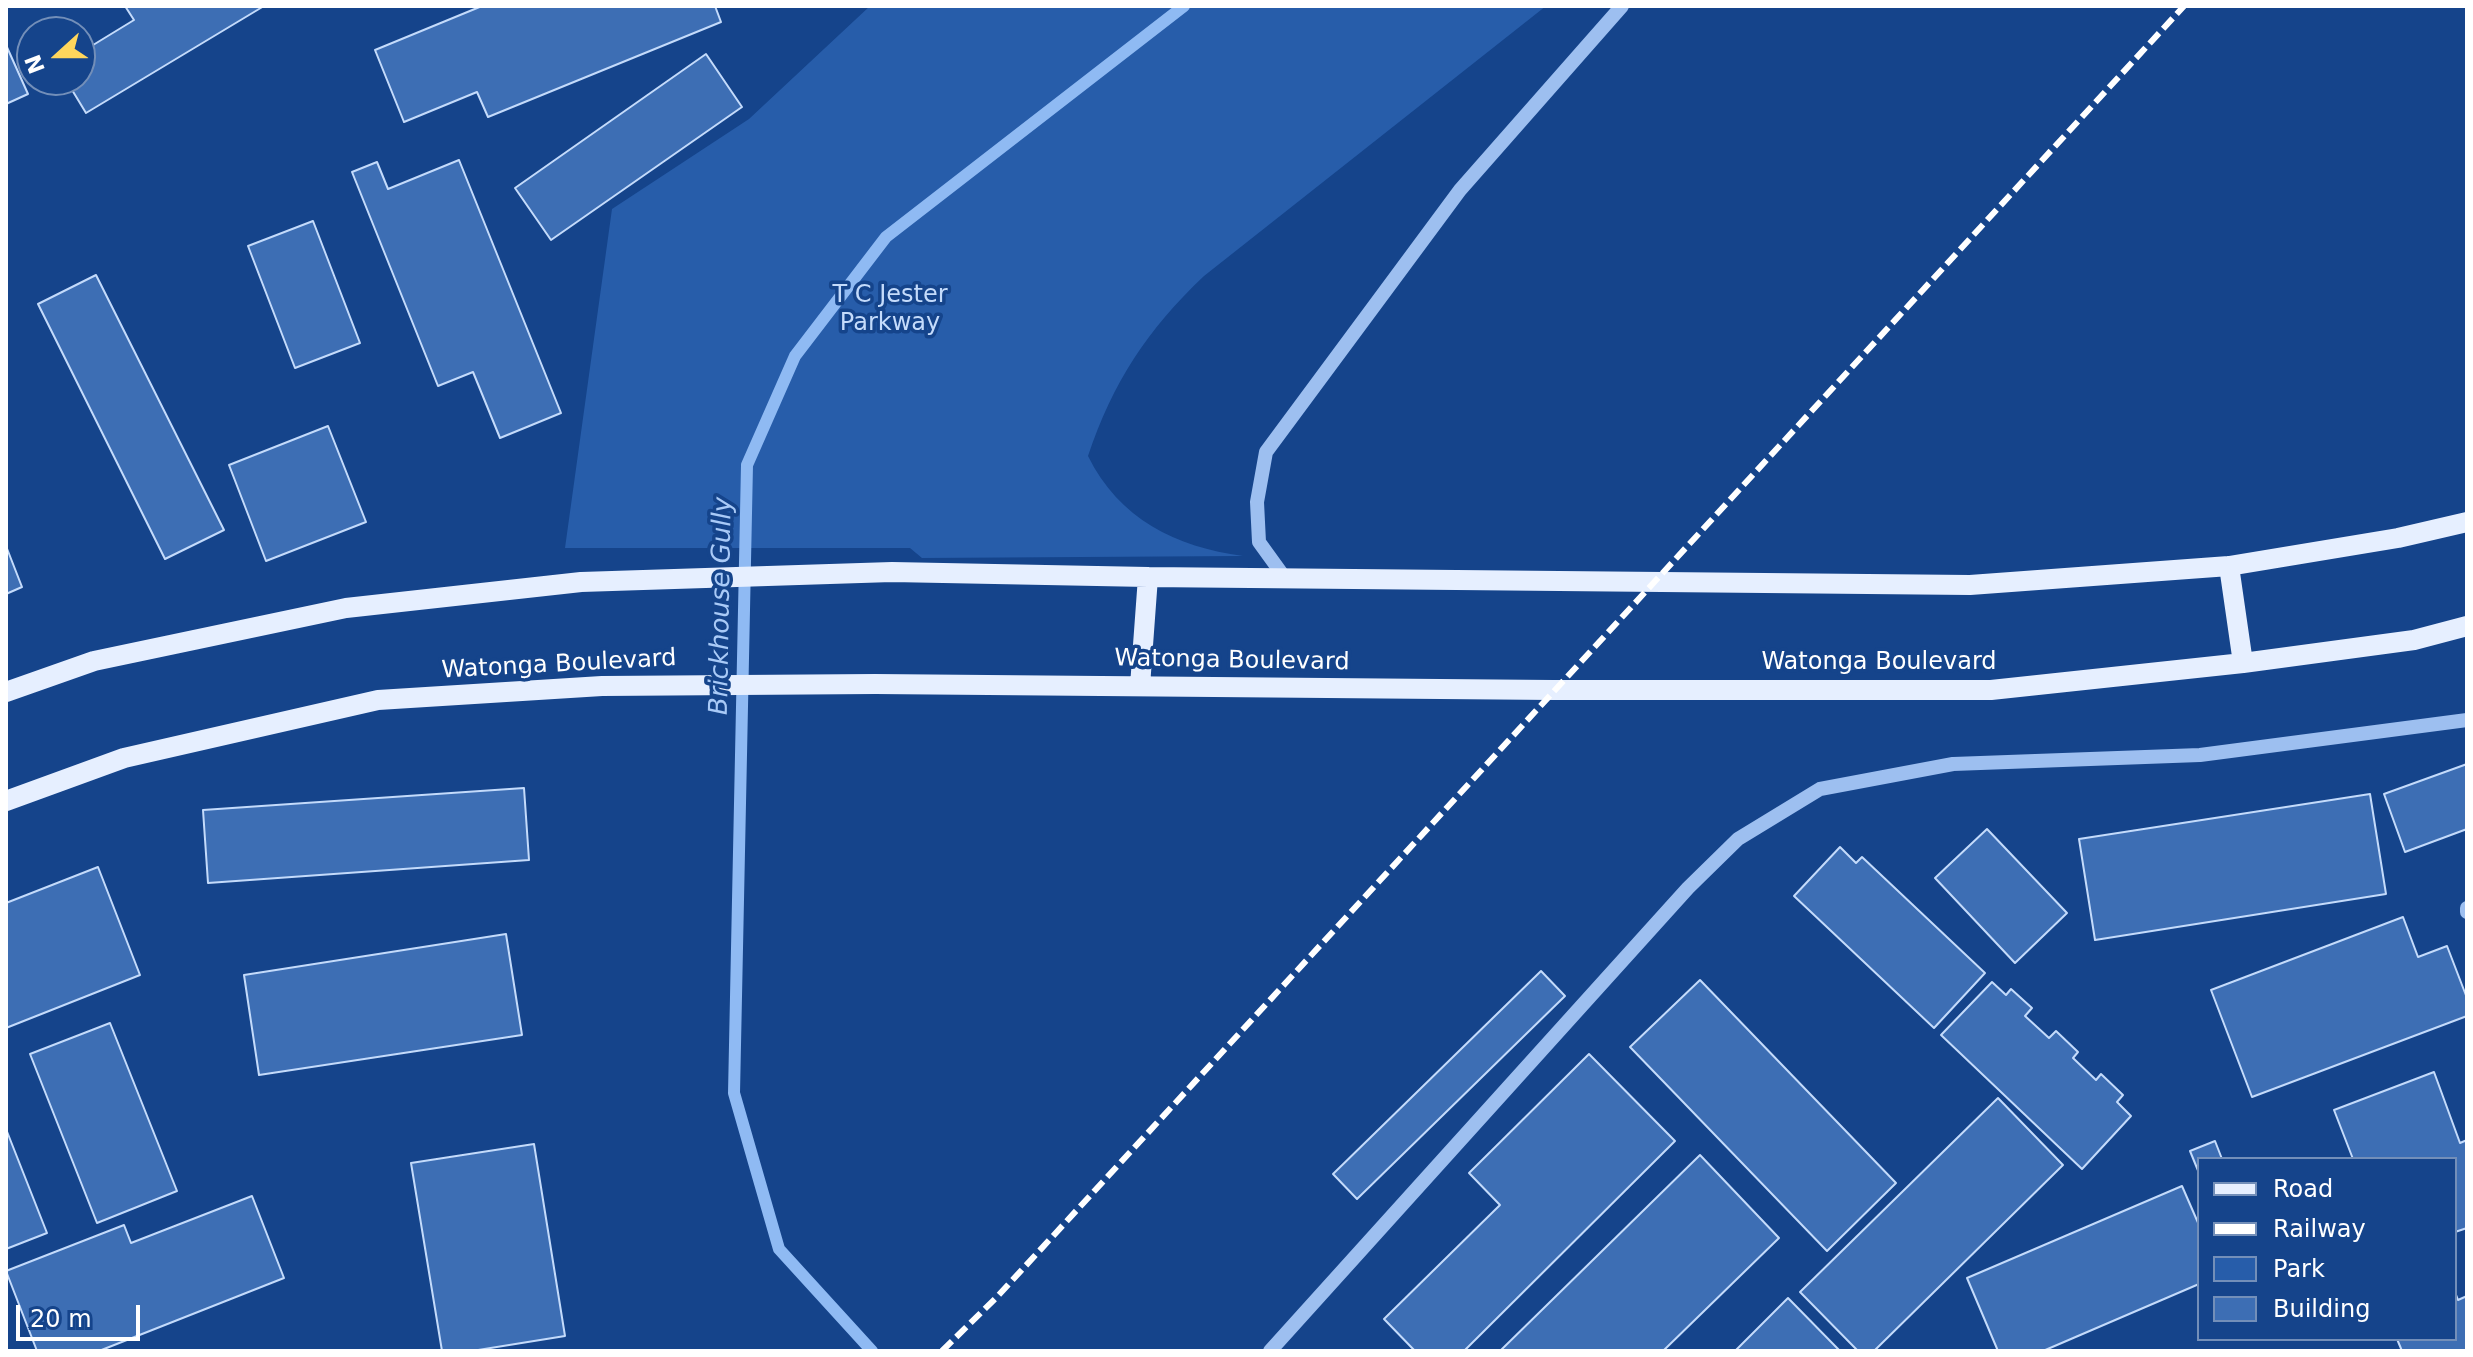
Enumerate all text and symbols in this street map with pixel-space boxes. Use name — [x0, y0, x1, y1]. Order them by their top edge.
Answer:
north arrow — [16, 16, 96, 96]
text: N — [20, 51, 50, 77]
park label: T C Jester Parkway — [832, 282, 948, 338]
water label: Brickhouse Gully — [704, 497, 740, 715]
street label: Watonga Boulevard — [441, 644, 677, 686]
street label: Watonga Boulevard — [1114, 645, 1350, 677]
street label: Watonga Boulevard — [1761, 649, 1997, 677]
legend — [2197, 1157, 2457, 1341]
text: Road — [2273, 1175, 2333, 1203]
text: Railway — [2273, 1215, 2366, 1243]
text: Park — [2273, 1255, 2325, 1283]
scale bar — [20, 1289, 144, 1339]
text: Building — [2273, 1295, 2370, 1323]
text: 20 m — [30, 1305, 92, 1333]

